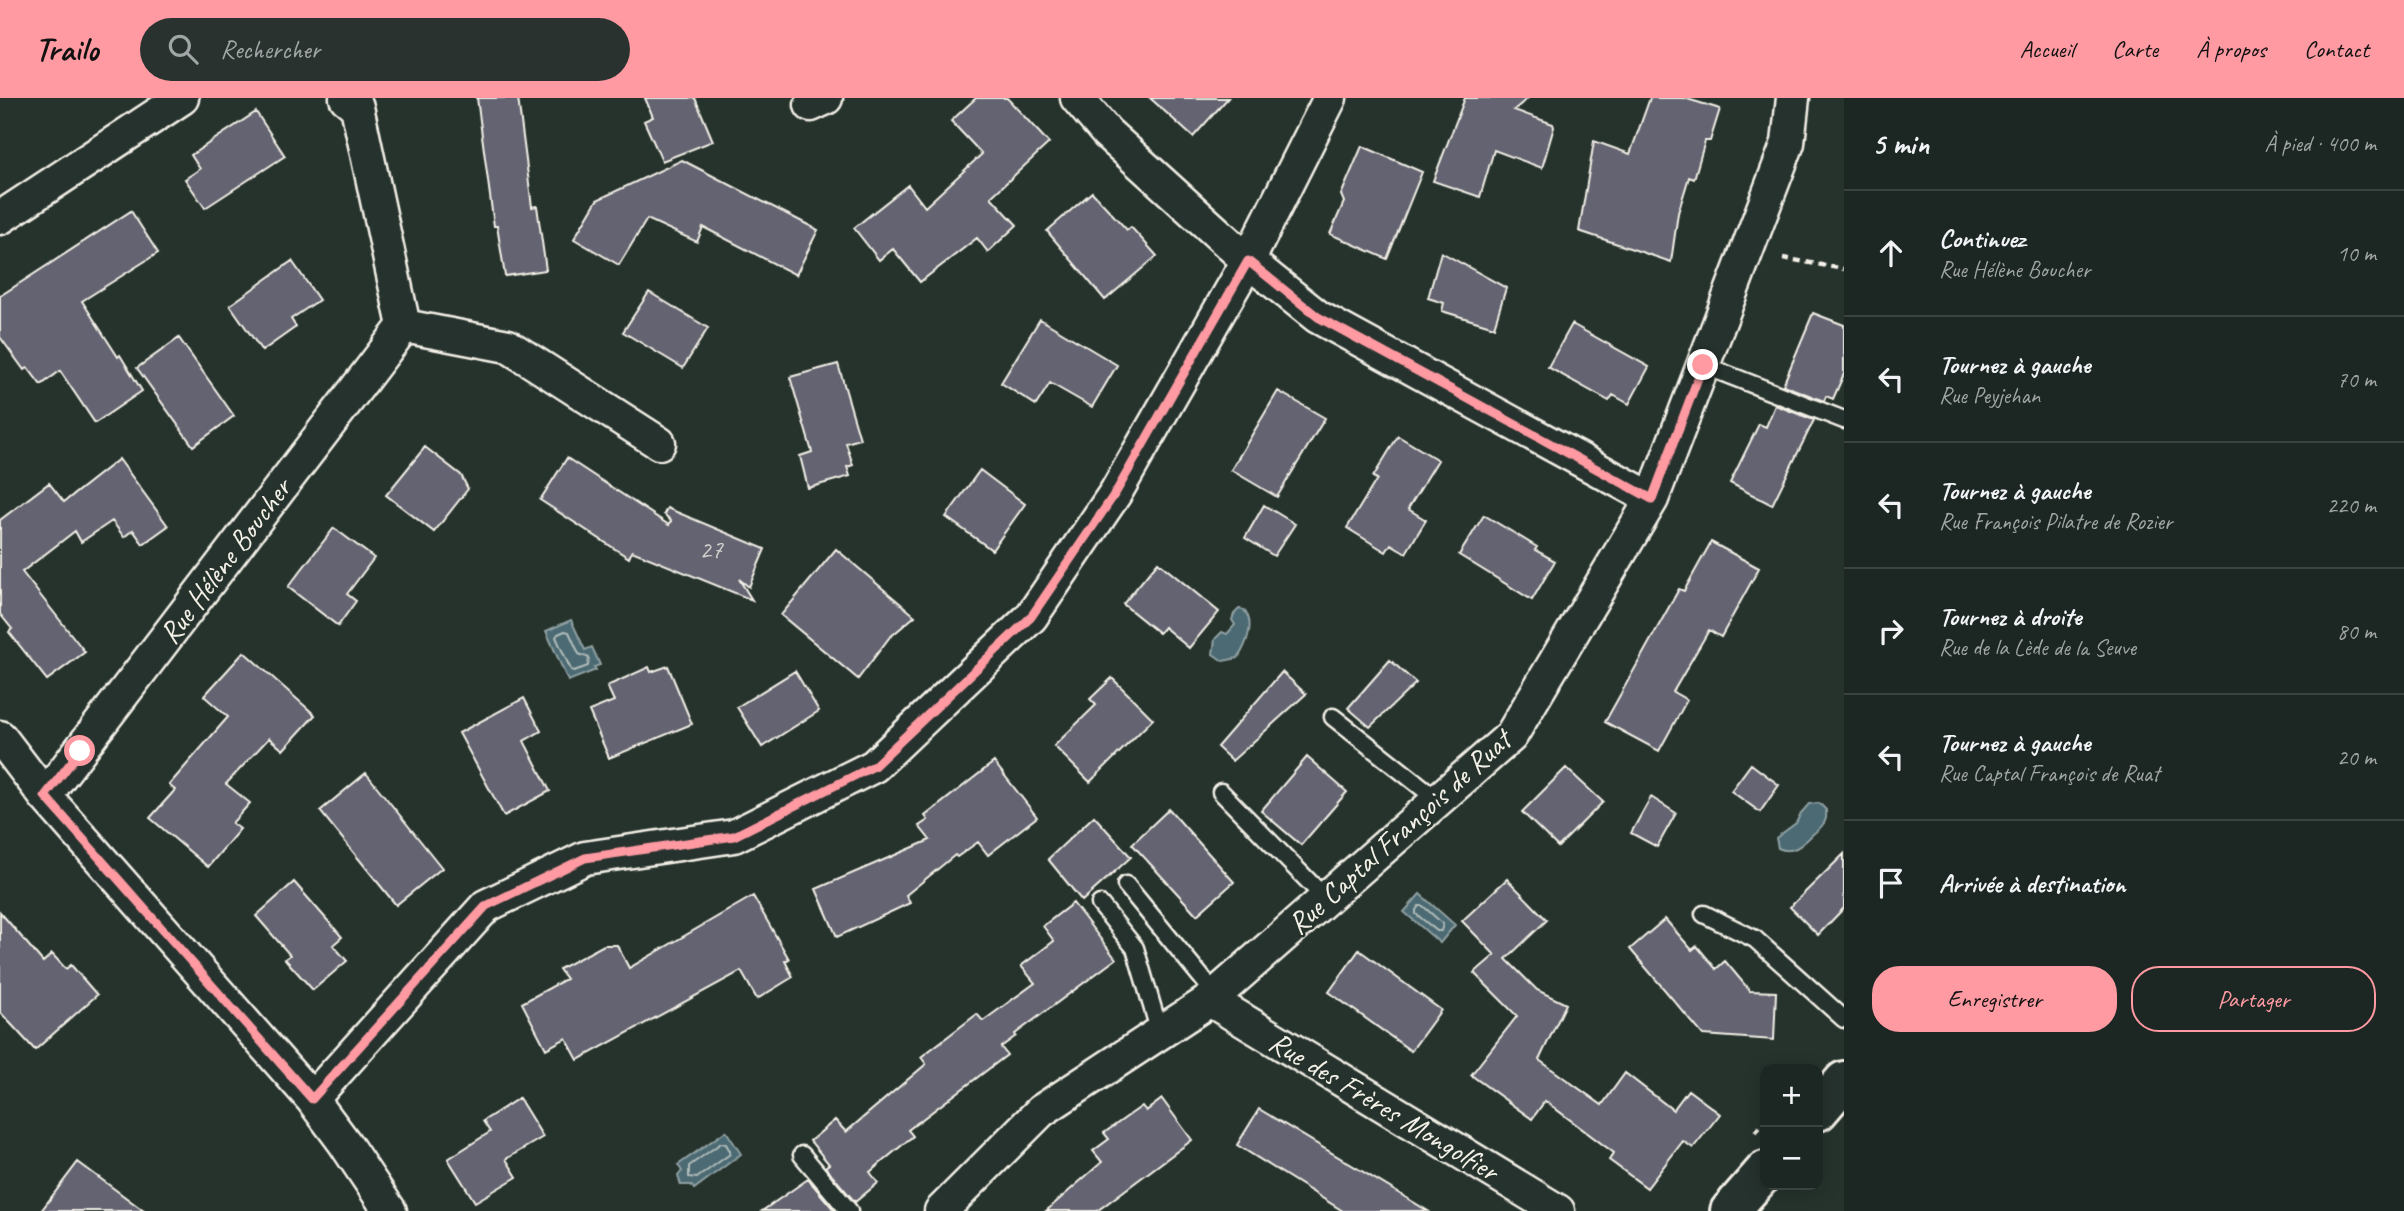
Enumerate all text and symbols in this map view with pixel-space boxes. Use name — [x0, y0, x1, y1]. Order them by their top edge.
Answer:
search box — [140, 18, 630, 81]
text: Trailo — [35, 28, 98, 70]
icon: search — [164, 30, 202, 68]
text: Rechercher — [220, 33, 320, 66]
text: Accueil — [2020, 34, 2074, 64]
text: Carte — [2112, 34, 2158, 64]
text: À propos — [2196, 34, 2266, 64]
text: Contact — [2304, 34, 2369, 64]
text: 5 min — [1872, 125, 1929, 163]
text: À pied · 400 m — [2264, 129, 2376, 158]
text: Continuez — [1939, 222, 2025, 255]
icon: ahead — [1872, 234, 1910, 272]
text: 10 m — [2337, 239, 2376, 268]
text: Rue Hélène Boucher — [1939, 255, 2090, 284]
text: Tournez à gauche — [1939, 348, 2090, 381]
route end — [1687, 349, 1718, 380]
icon: left — [1872, 360, 1910, 398]
text: 70 m — [2337, 365, 2376, 394]
text: Rue Peyjehan — [1939, 381, 2040, 410]
street label: Rue Hélène Boucher — [150, 468, 301, 651]
text: Tournez à gauche — [1939, 474, 2090, 507]
icon: left — [1872, 486, 1910, 524]
text: 220 m — [2327, 491, 2376, 520]
text: Rue François Pilatre de Rozier — [1939, 507, 2172, 536]
house number: 27 — [699, 533, 724, 566]
text: Tournez à droite — [1939, 600, 2081, 633]
icon: right — [1872, 612, 1910, 650]
text: 80 m — [2337, 617, 2376, 646]
text: Rue de la Lède de la Seuve — [1939, 633, 2136, 662]
street label: Rue Captal François de Ruat — [1279, 719, 1522, 942]
text: Tournez à gauche — [1939, 726, 2090, 759]
route start — [64, 735, 95, 766]
icon: left — [1872, 738, 1910, 776]
text: 20 m — [2337, 743, 2376, 772]
text: Rue Captal François de Ruat — [1939, 759, 2160, 788]
icon: arrive — [1872, 864, 1910, 902]
text: Arrivée à destination — [1939, 867, 2125, 900]
button: Enregistrer — [1872, 966, 2117, 1032]
button: Partager — [2131, 966, 2376, 1032]
street label: Rue des Frères Mongolfier — [1262, 1023, 1507, 1191]
map controls — [1760, 1064, 1823, 1190]
button: + — [1760, 1064, 1823, 1127]
button: − — [1760, 1127, 1823, 1190]

